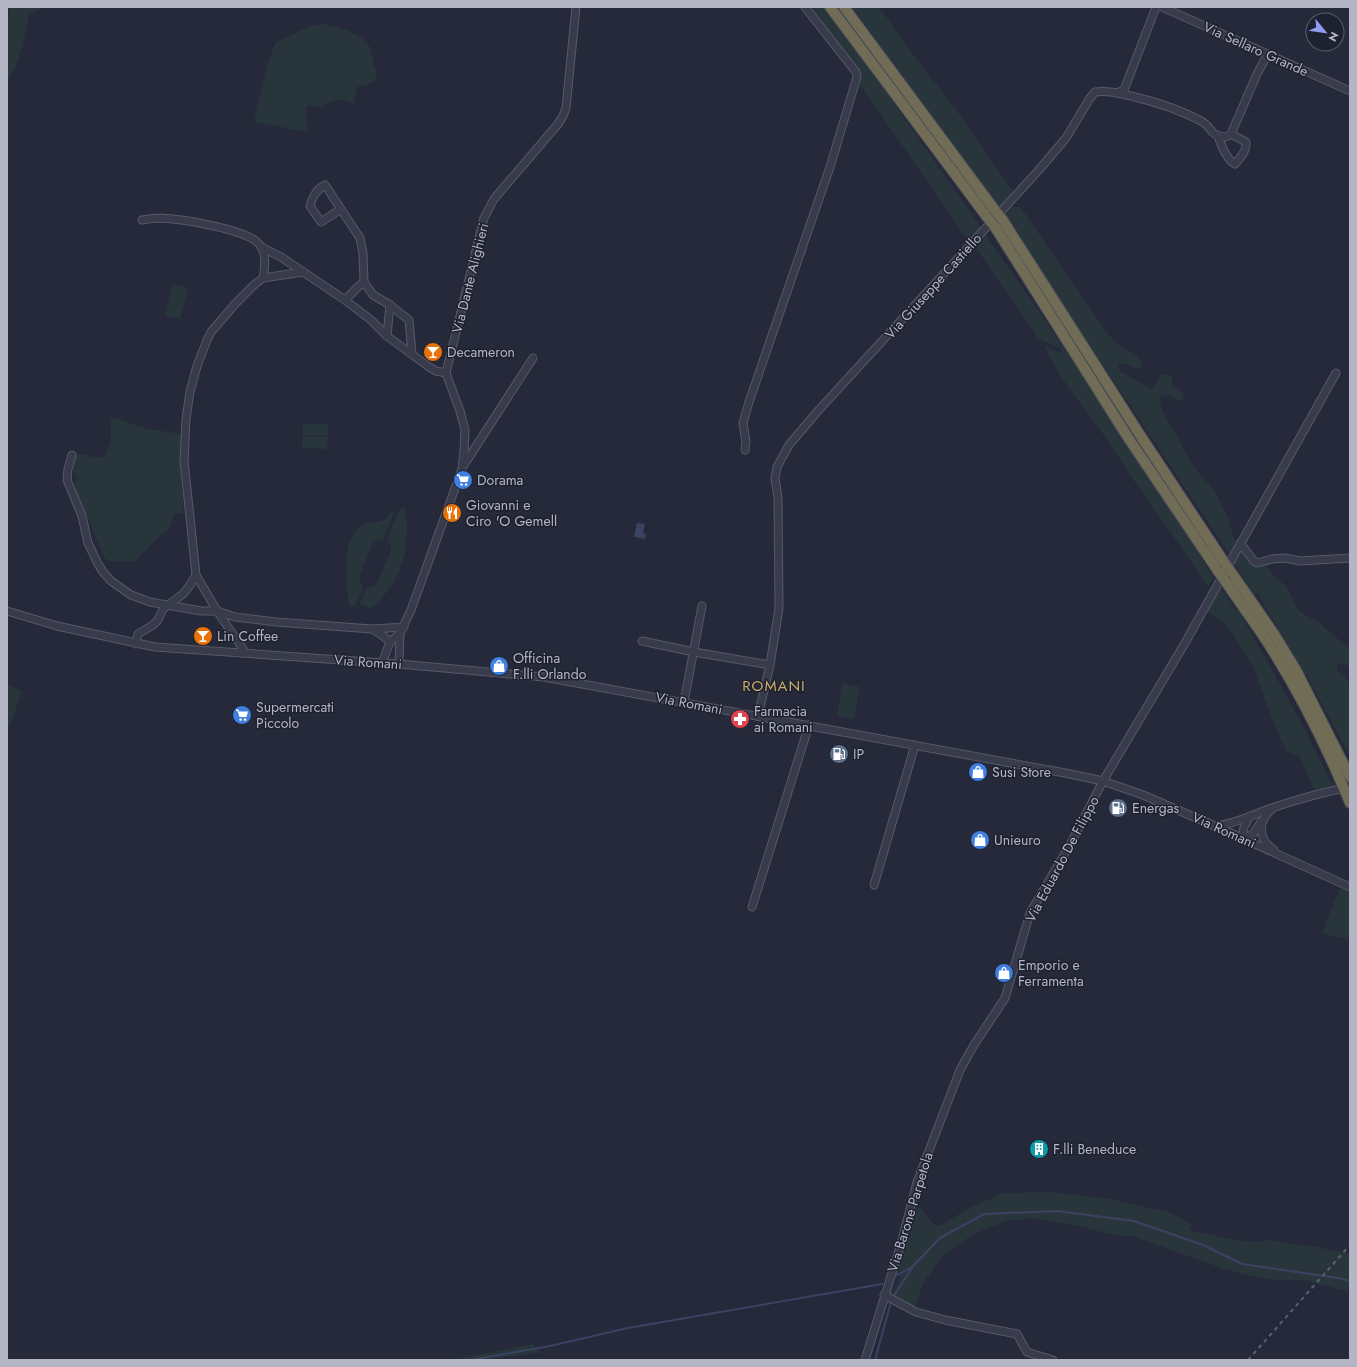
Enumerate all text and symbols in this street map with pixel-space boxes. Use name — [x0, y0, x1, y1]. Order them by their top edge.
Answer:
north arrow — [1305, 12, 1345, 52]
street label: Via Sellaro Grande — [1200, 17, 1312, 81]
text: N — [1325, 29, 1343, 45]
street label: Via Dante Alighieri — [447, 221, 493, 335]
street label: Via Giuseppe Castiello — [880, 228, 986, 343]
bar icon: Decameron — [422, 341, 444, 363]
place label: Decameron — [447, 342, 515, 362]
supermarket icon: Dorama — [452, 469, 474, 491]
place label: Dorama — [477, 470, 523, 490]
place label: Giovanni e Ciro 'O Gemell — [466, 495, 557, 531]
restaurant icon: Giovanni e Ciro 'O Gemell — [441, 502, 463, 524]
bar icon: Lin Coffee — [192, 625, 214, 647]
place label: Lin Coffee — [217, 626, 278, 646]
place label: Officina F.lli Orlando — [513, 648, 587, 684]
street label: Via Romani — [333, 650, 403, 674]
shop icon: Officina F.lli Orlando — [488, 655, 510, 677]
district label: ROMANI — [742, 675, 806, 697]
street label: Via Romani — [654, 687, 724, 719]
place label: Supermercati Piccolo — [256, 697, 334, 733]
place label: Farmacia ai Romani — [754, 701, 813, 737]
supermarket icon: Supermercati Piccolo — [231, 704, 253, 726]
pharmacy icon: Farmacia ai Romani — [729, 708, 751, 730]
fuel station icon: IP — [828, 743, 850, 765]
place label: IP — [853, 744, 864, 764]
shop icon: Susi Store — [967, 761, 989, 783]
place label: Susi Store — [992, 762, 1051, 782]
street label: Via Eduardo De Filippo — [1020, 792, 1104, 926]
fuel station icon: Energas — [1107, 797, 1129, 819]
place label: Energas — [1132, 798, 1180, 818]
street label: Via Romani — [1189, 807, 1259, 853]
shop icon: Unieuro — [969, 829, 991, 851]
place label: Unieuro — [994, 830, 1041, 850]
place label: Emporio e Ferramenta — [1018, 955, 1084, 991]
shop icon: Emporio e Ferramenta — [993, 962, 1015, 984]
building icon: F.lli Beneduce — [1028, 1138, 1050, 1160]
place label: F.lli Beneduce — [1053, 1139, 1136, 1159]
street label: Via Barone Parpetola — [882, 1150, 938, 1274]

